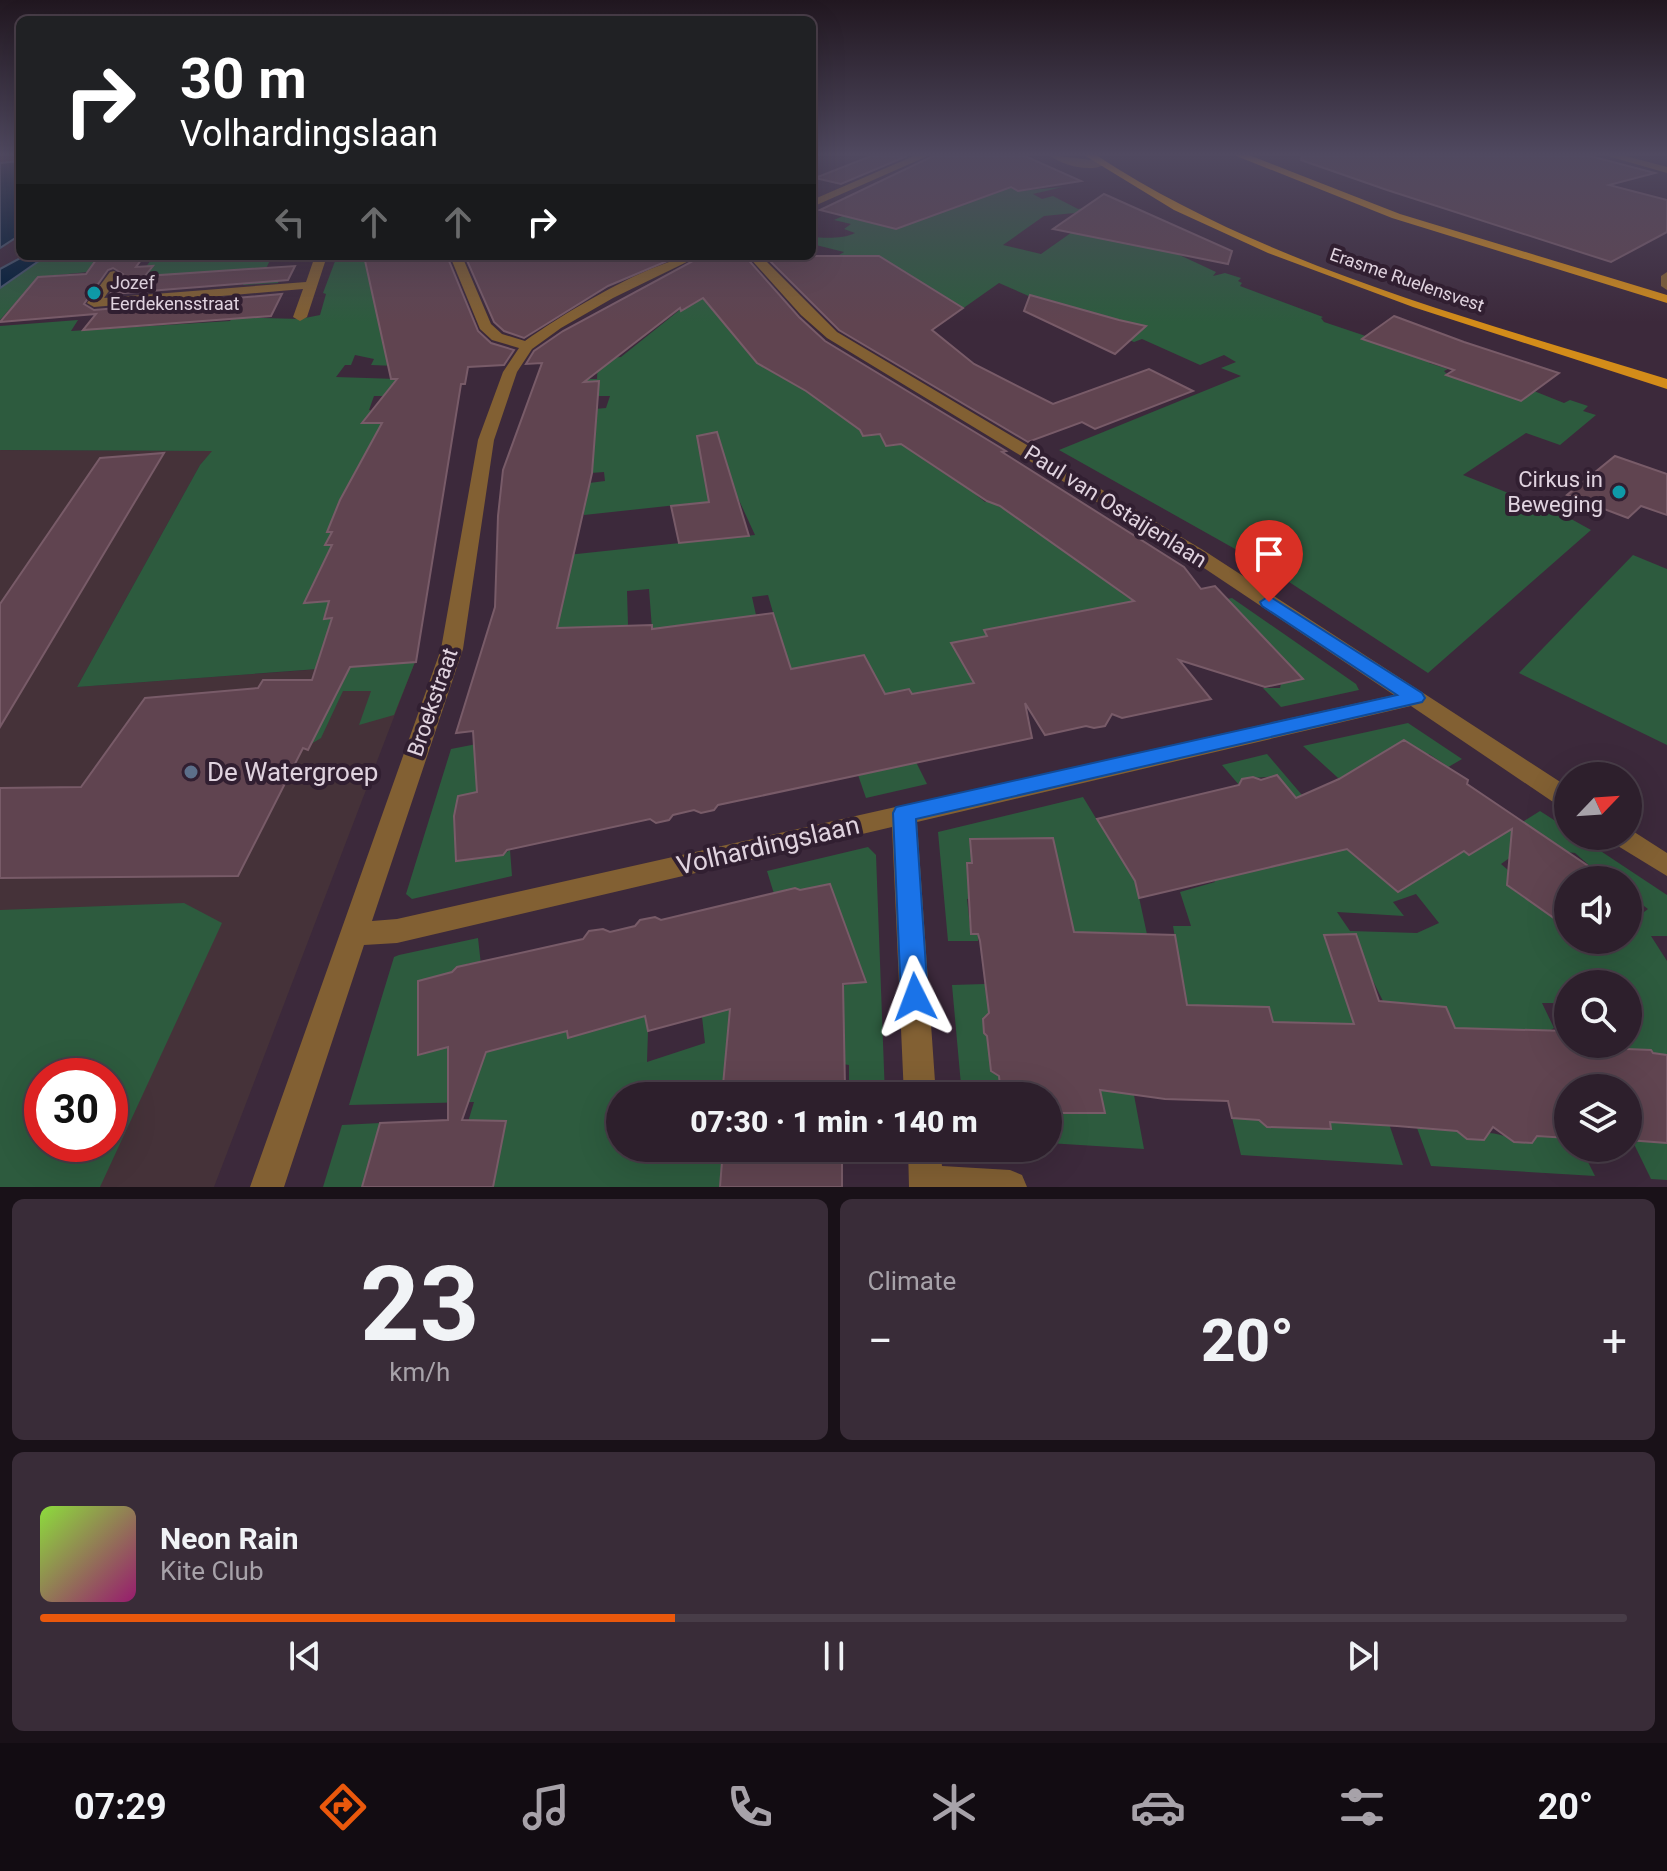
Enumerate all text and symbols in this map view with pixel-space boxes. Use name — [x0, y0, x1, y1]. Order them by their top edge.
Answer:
text: 30 m — [180, 46, 307, 112]
icon: right — [48, 48, 152, 152]
text: Volhardingslaan — [180, 113, 438, 155]
icon: left — [268, 200, 312, 244]
icon: ahead — [352, 200, 396, 244]
icon: ahead — [436, 200, 480, 244]
icon: right — [520, 200, 564, 244]
street label: Erasme Ruelensvest — [1327, 243, 1487, 316]
place label: Jozef Eerdekensstraat — [110, 272, 239, 314]
marker: Jozef Eerdekensstraat — [85, 284, 103, 302]
street label: Paul van Ostaijenlaan — [1020, 440, 1212, 573]
place label: Cirkus in Beweging — [1507, 467, 1603, 517]
marker: Cirkus in Beweging — [1610, 483, 1628, 501]
pin — [1235, 520, 1303, 602]
icon: arrive — [1247, 532, 1291, 576]
street label: Broekstraat — [402, 645, 463, 760]
place label: De Watergroep — [207, 757, 378, 787]
north arrow — [1554, 762, 1642, 850]
map controls — [1554, 762, 1642, 1162]
marker: De Watergroep — [182, 763, 200, 781]
street label: Volhardingslaan — [674, 809, 862, 881]
button: sound — [1554, 866, 1642, 954]
position arrow — [873, 955, 957, 1039]
button: search — [1554, 970, 1642, 1058]
speed limit sign: 30 — [24, 1058, 128, 1162]
button: layers — [1554, 1074, 1642, 1162]
text: 07:30 · 1 min · 140 m — [690, 1104, 978, 1139]
text: 23 — [360, 1244, 479, 1365]
text: Climate — [868, 1266, 956, 1296]
text: 20° — [1201, 1305, 1294, 1376]
text: − — [868, 1315, 893, 1367]
text: + — [1602, 1315, 1627, 1367]
text: km/h — [389, 1357, 450, 1387]
text: Neon Rain — [160, 1521, 299, 1556]
text: Kite Club — [160, 1556, 264, 1586]
icon: previous — [283, 1634, 327, 1678]
icon: pause — [812, 1634, 856, 1678]
icon: next — [1341, 1634, 1385, 1678]
icon: directions — [315, 1779, 371, 1835]
icon: music — [518, 1779, 574, 1835]
icon: phone — [722, 1779, 778, 1835]
icon: climate — [926, 1779, 982, 1835]
icon: car — [1130, 1779, 1186, 1835]
icon: filters — [1334, 1779, 1390, 1835]
text: 07:29 — [74, 1786, 167, 1828]
text: 20° — [1538, 1786, 1593, 1828]

